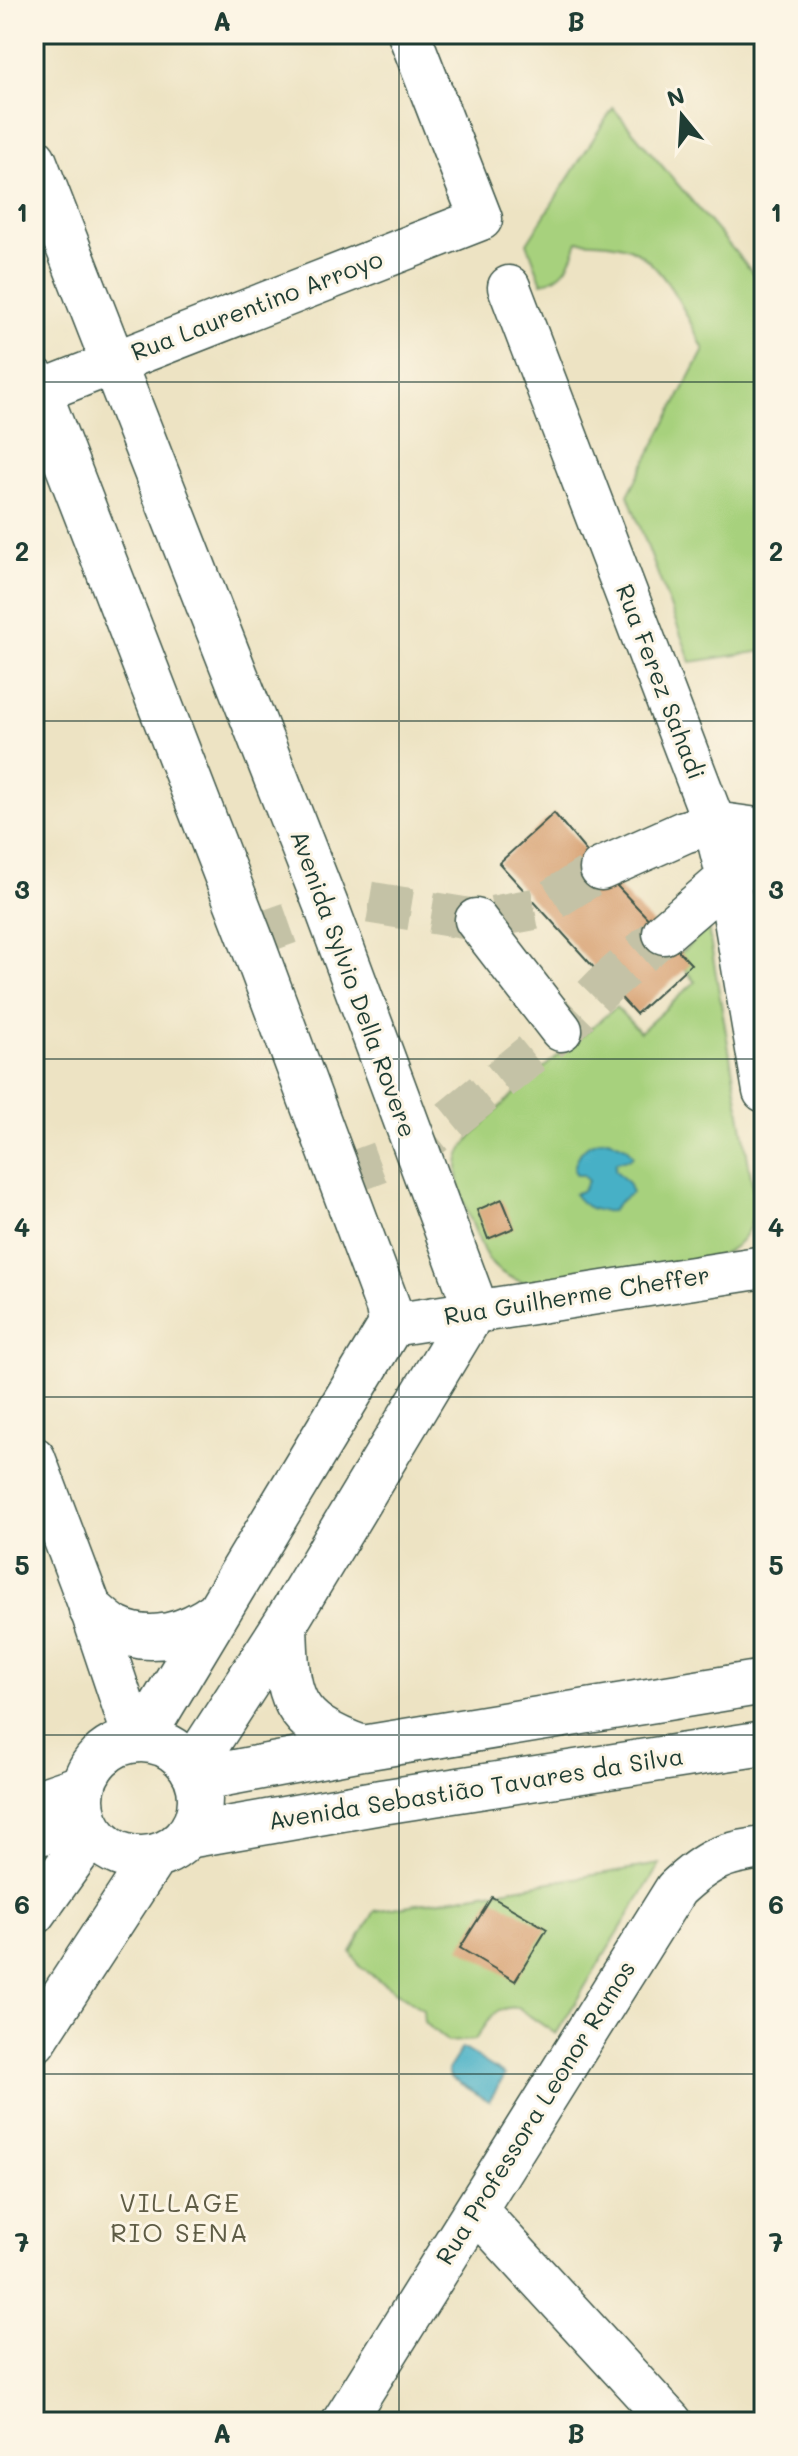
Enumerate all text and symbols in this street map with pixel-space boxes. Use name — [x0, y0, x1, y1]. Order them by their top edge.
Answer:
text: A — [213, 4, 231, 38]
text: B — [567, 4, 585, 38]
north arrow — [642, 76, 722, 156]
text: N — [663, 80, 688, 113]
text: 1 — [16, 195, 28, 229]
text: 1 — [770, 195, 782, 229]
street label: Rua Laurentino Arroyo — [126, 242, 387, 367]
text: 2 — [15, 534, 29, 568]
text: 2 — [769, 534, 783, 568]
street label: Rua Ferez Sahadi — [610, 579, 713, 784]
street label: Avenida Sylvio Della Rovere — [284, 826, 424, 1141]
text: 3 — [14, 872, 30, 906]
text: 3 — [768, 872, 784, 906]
text: 4 — [14, 1210, 30, 1244]
text: 4 — [768, 1210, 784, 1244]
street label: Rua Guilherme Cheffer — [442, 1258, 712, 1331]
text: 5 — [14, 1548, 30, 1582]
text: 5 — [768, 1548, 784, 1582]
street label: Avenida Sebastião Tavares da Silva — [266, 1739, 686, 1836]
text: 6 — [14, 1887, 30, 1921]
text: 6 — [768, 1887, 784, 1921]
street label: Rua Professora Leonor Ramos — [428, 1954, 641, 2270]
district label: VILLAGE RIO SENA — [110, 2185, 250, 2249]
text: 7 — [15, 2225, 29, 2259]
text: 7 — [769, 2225, 783, 2259]
text: A — [213, 2416, 231, 2450]
text: B — [567, 2416, 585, 2450]

